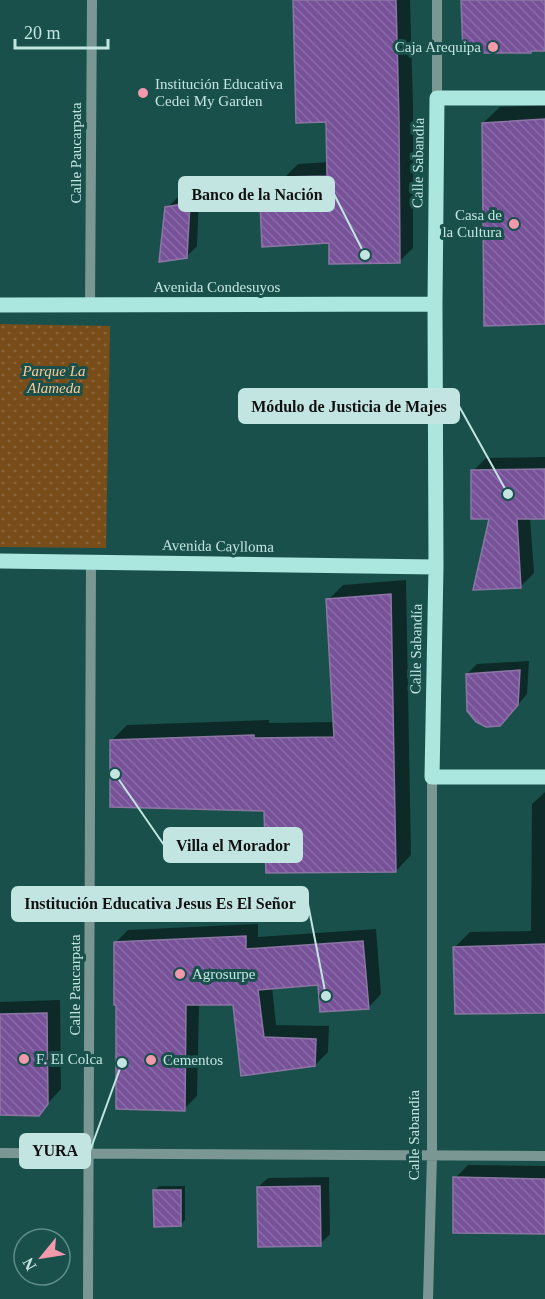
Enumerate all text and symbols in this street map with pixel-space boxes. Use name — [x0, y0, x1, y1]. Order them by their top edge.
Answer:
scale bar — [15, 12, 108, 50]
text: 20 m — [24, 23, 61, 43]
place label: Caja Arequipa — [395, 39, 481, 55]
marker: Caja Arequipa — [486, 40, 500, 54]
place label: Institución Educativa Cedei My Garden — [155, 76, 283, 109]
marker: Institución Educativa Cedei My Garden — [136, 86, 150, 100]
street label: Calle Paucarpata — [68, 102, 84, 204]
street label: Calle Sabandía — [409, 117, 427, 208]
callout: Banco de la Nación — [179, 177, 334, 211]
text: Banco de la Nación — [191, 186, 323, 203]
place label: Casa de la Cultura — [442, 207, 502, 240]
marker: Casa de la Cultura — [507, 217, 521, 231]
street label: Avenida Condesuyos — [154, 279, 281, 295]
park label: Parque La Alameda — [21, 363, 86, 396]
callout: Módulo de Justicia de Majes — [239, 389, 459, 423]
text: Módulo de Justicia de Majes — [251, 398, 447, 416]
street label: Avenida Caylloma — [162, 537, 274, 555]
street label: Calle Sabandía — [407, 603, 425, 694]
callout: Villa el Morador — [164, 828, 302, 862]
text: Villa el Morador — [176, 837, 290, 854]
callout: Institución Educativa Jesus Es El Señor — [12, 887, 308, 921]
text: Institución Educativa Jesus Es El Señor — [24, 895, 296, 912]
street label: Calle Paucarpata — [67, 934, 83, 1036]
place label: Agrosurpe — [192, 966, 256, 982]
marker: Agrosurpe — [173, 967, 187, 981]
place label: F. El Colca — [36, 1051, 103, 1067]
marker: F. El Colca — [17, 1052, 31, 1066]
place label: Cementos — [163, 1052, 223, 1068]
marker: Cementos — [144, 1053, 158, 1067]
street label: Calle Sabandía — [406, 1089, 422, 1180]
callout: YURA — [20, 1134, 90, 1168]
text: YURA — [32, 1142, 79, 1159]
north arrow — [12, 1227, 72, 1287]
text: N — [19, 1255, 40, 1274]

